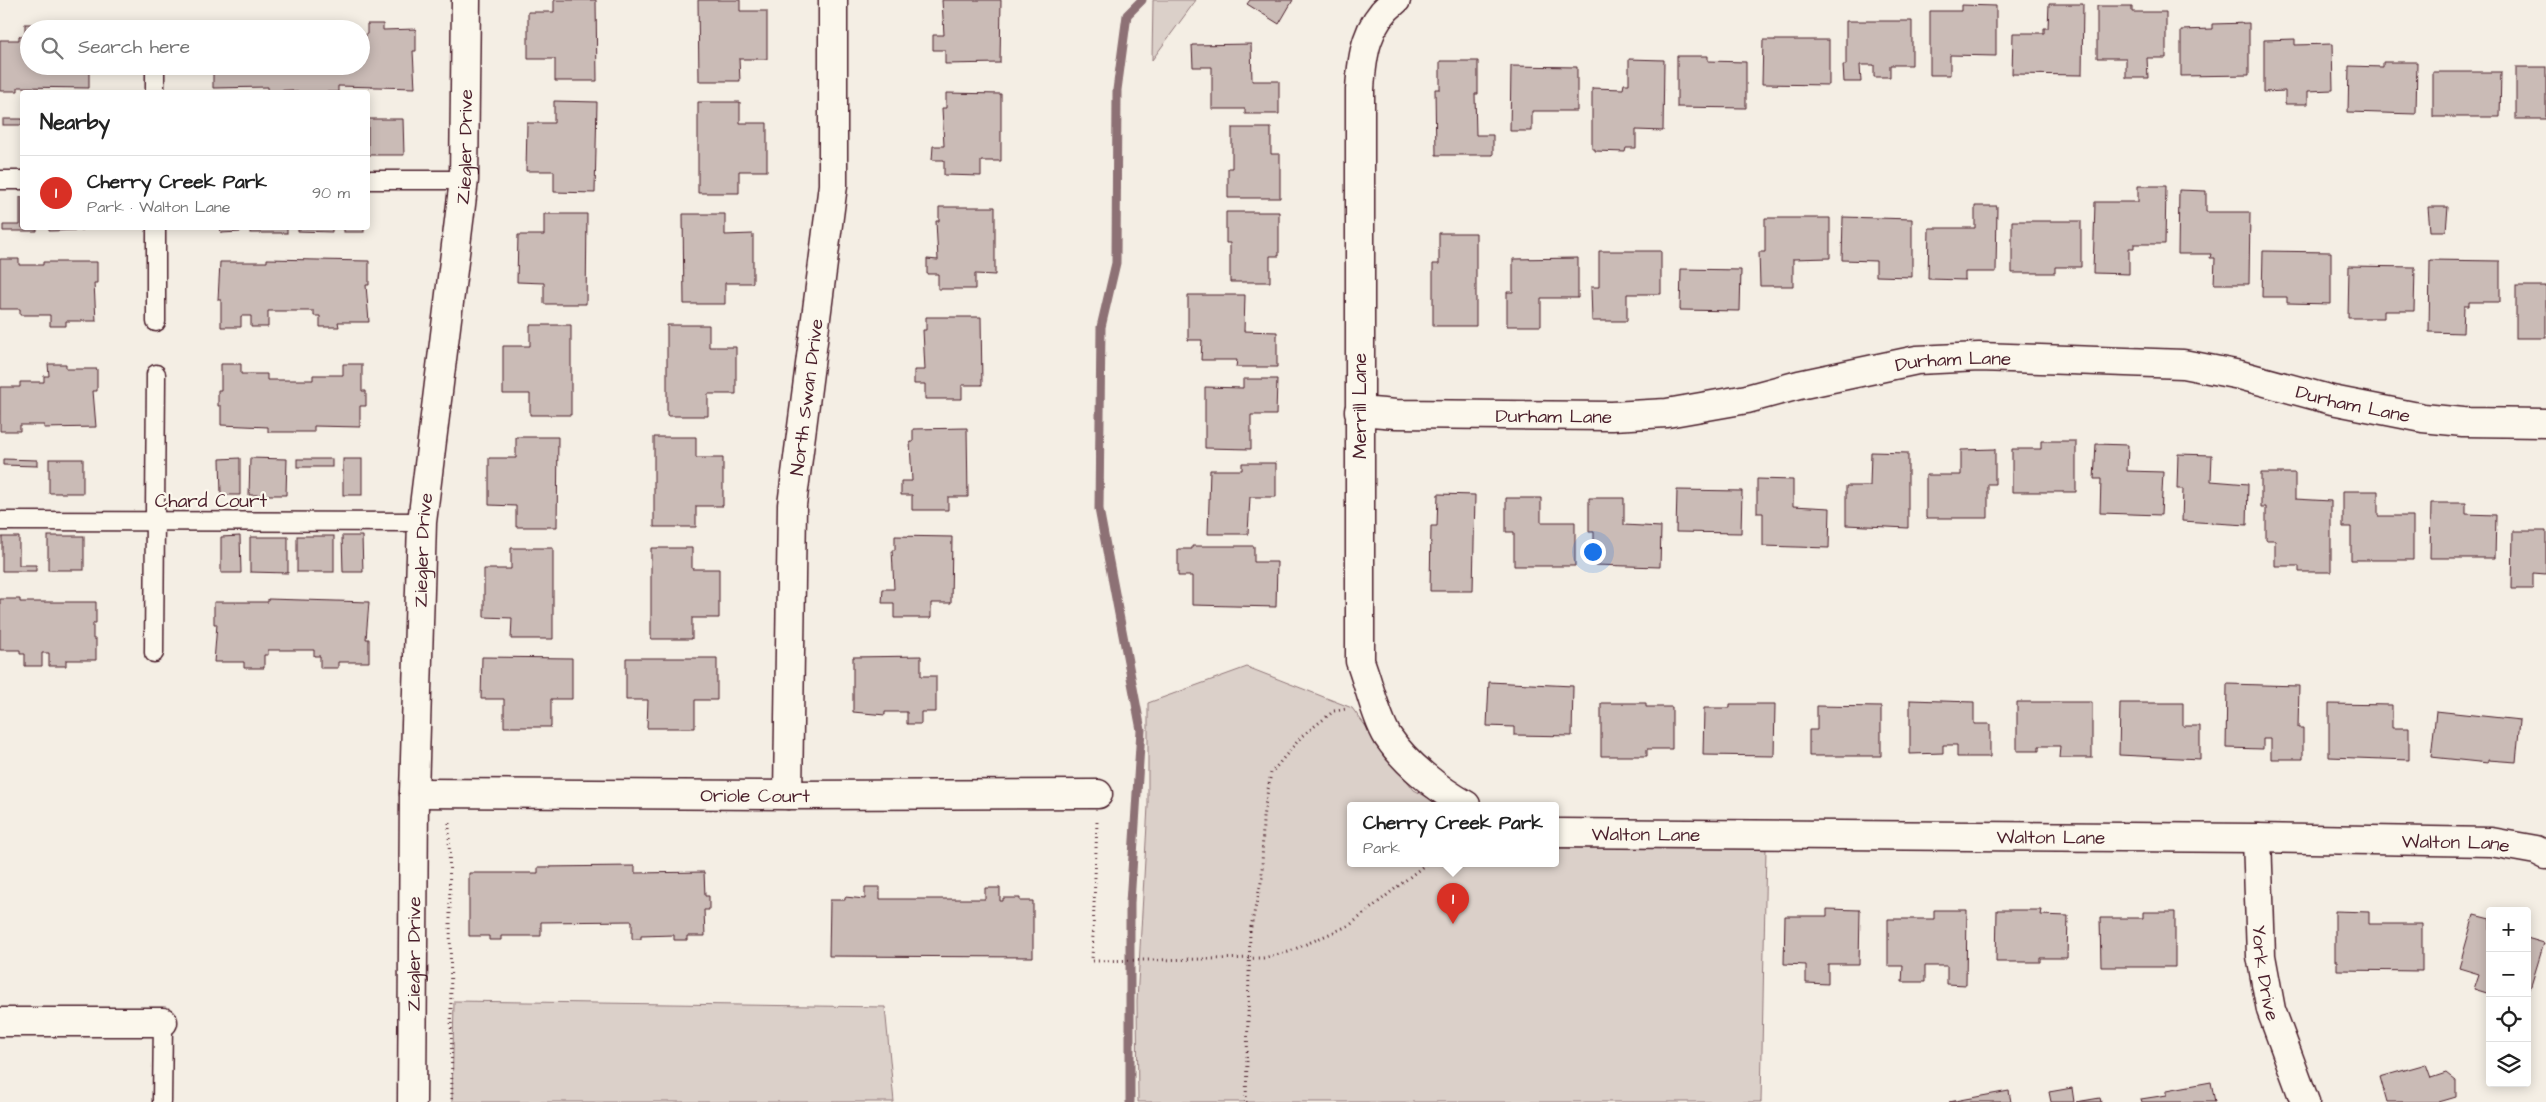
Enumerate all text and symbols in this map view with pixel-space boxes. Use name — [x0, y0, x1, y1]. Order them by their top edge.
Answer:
search box — [20, 20, 370, 75]
icon: search — [38, 34, 66, 62]
text: Search here — [78, 34, 190, 61]
street label: Ziegler Drive — [449, 89, 480, 206]
text: Nearby — [40, 108, 110, 137]
text: Cherry Creek Park — [87, 169, 267, 196]
text: 1 — [55, 182, 57, 204]
text: 90 m — [312, 182, 350, 204]
text: Park · Walton Lane — [87, 196, 231, 218]
street label: North Swan Drive — [784, 317, 831, 477]
street label: Durham Lane — [1893, 345, 2012, 379]
street label: Merrill Lane — [1347, 353, 1374, 459]
street label: Durham Lane — [2293, 379, 2413, 430]
street label: Durham Lane — [1495, 403, 1612, 431]
street label: Chard Court — [155, 488, 267, 515]
street label: Ziegler Drive — [407, 491, 440, 608]
your location — [1580, 539, 1606, 565]
street label: Oriole Court — [700, 783, 810, 810]
popup — [1347, 802, 1559, 867]
text: Cherry Creek Park — [1363, 810, 1543, 837]
street label: Walton Lane — [1592, 821, 1700, 849]
street label: Walton Lane — [1997, 824, 2105, 852]
street label: Walton Lane — [2401, 828, 2512, 860]
text: Park — [1363, 837, 1400, 859]
pin: 1 — [1437, 883, 1469, 924]
street label: Ziegler Drive — [401, 896, 429, 1012]
map controls — [2486, 907, 2531, 1087]
button: + — [2486, 907, 2531, 952]
street label: York Drive — [2245, 924, 2286, 1025]
button: − — [2486, 952, 2531, 997]
button: locate — [2486, 997, 2531, 1042]
button: layers — [2486, 1042, 2531, 1087]

